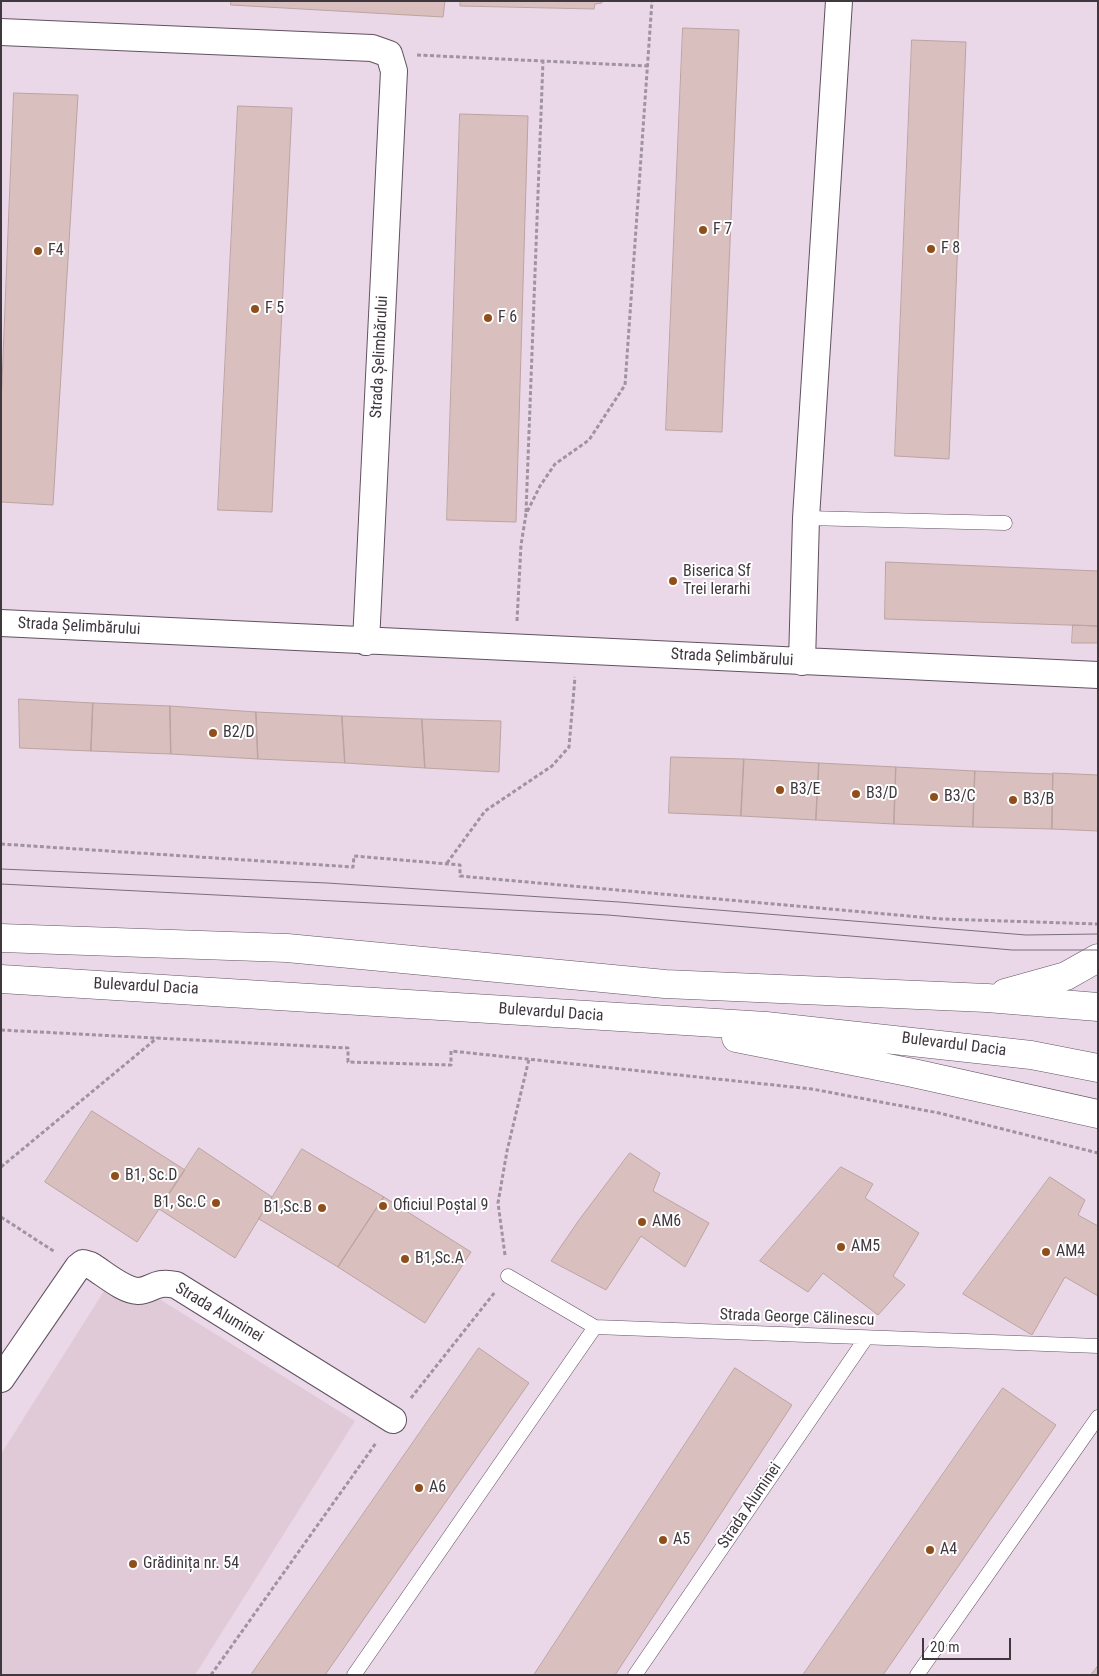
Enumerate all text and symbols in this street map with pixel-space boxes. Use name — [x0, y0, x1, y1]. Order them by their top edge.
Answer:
place label: F 7 — [713, 220, 732, 240]
marker: F 7 — [697, 224, 709, 236]
place label: F 8 — [941, 239, 960, 259]
place label: F4 — [48, 241, 64, 261]
marker: F 8 — [925, 243, 937, 255]
marker: F4 — [32, 245, 44, 257]
street label: Strada Șelimbărului — [367, 295, 393, 419]
place label: F 5 — [265, 299, 284, 319]
marker: F 5 — [249, 303, 261, 315]
place label: F 6 — [498, 308, 517, 328]
marker: F 6 — [482, 312, 494, 324]
place label: Biserica Sf Trei Ierarhi — [683, 562, 751, 600]
marker: Biserica Sf Trei Ierarhi — [667, 575, 679, 587]
street label: Strada Șelimbărului — [17, 614, 141, 640]
street label: Strada Șelimbărului — [670, 645, 794, 671]
place label: B2/D — [223, 723, 255, 743]
marker: B2/D — [207, 727, 219, 739]
place label: B3/E — [790, 780, 821, 800]
marker: B3/E — [774, 784, 786, 796]
place label: B3/D — [866, 784, 898, 804]
place label: B3/C — [944, 787, 976, 807]
marker: B3/D — [850, 788, 862, 800]
place label: B3/B — [1023, 790, 1054, 810]
marker: B3/C — [928, 791, 940, 803]
marker: B3/B — [1007, 794, 1019, 806]
street label: Bulevardul Dacia — [93, 975, 199, 999]
street label: Bulevardul Dacia — [498, 1000, 604, 1026]
street label: Bulevardul Dacia — [901, 1029, 1007, 1061]
place label: B1, Sc.D — [125, 1166, 177, 1186]
marker: B1, Sc.D — [109, 1170, 121, 1182]
place label: B1, Sc.C — [154, 1193, 206, 1213]
place label: Oficiul Poștal 9 — [393, 1196, 488, 1216]
marker: B1, Sc.C — [210, 1197, 222, 1209]
place label: B1,Sc.B — [264, 1198, 312, 1218]
marker: Oficiul Poștal 9 — [377, 1200, 389, 1212]
marker: B1,Sc.B — [316, 1202, 328, 1214]
place label: AM6 — [652, 1212, 681, 1232]
marker: AM6 — [636, 1216, 648, 1228]
place label: AM5 — [851, 1237, 880, 1257]
marker: AM5 — [835, 1241, 847, 1253]
place label: AM4 — [1056, 1242, 1085, 1262]
marker: AM4 — [1040, 1246, 1052, 1258]
place label: B1,Sc.A — [415, 1249, 464, 1269]
marker: B1,Sc.A — [399, 1253, 411, 1265]
street label: Strada Aluminei — [171, 1279, 267, 1347]
street label: Strada George Călinescu — [719, 1306, 875, 1330]
street label: Strada Aluminei — [714, 1459, 786, 1553]
place label: A6 — [429, 1478, 446, 1498]
marker: A6 — [413, 1482, 425, 1494]
place label: A5 — [673, 1530, 690, 1550]
marker: A5 — [657, 1534, 669, 1546]
place label: A4 — [940, 1540, 957, 1560]
marker: A4 — [924, 1544, 936, 1556]
place label: Grădinița nr. 54 — [143, 1554, 239, 1574]
marker: Grădinița nr. 54 — [127, 1558, 139, 1570]
scale bar — [924, 1628, 1013, 1660]
text: 20 m — [930, 1638, 960, 1656]

